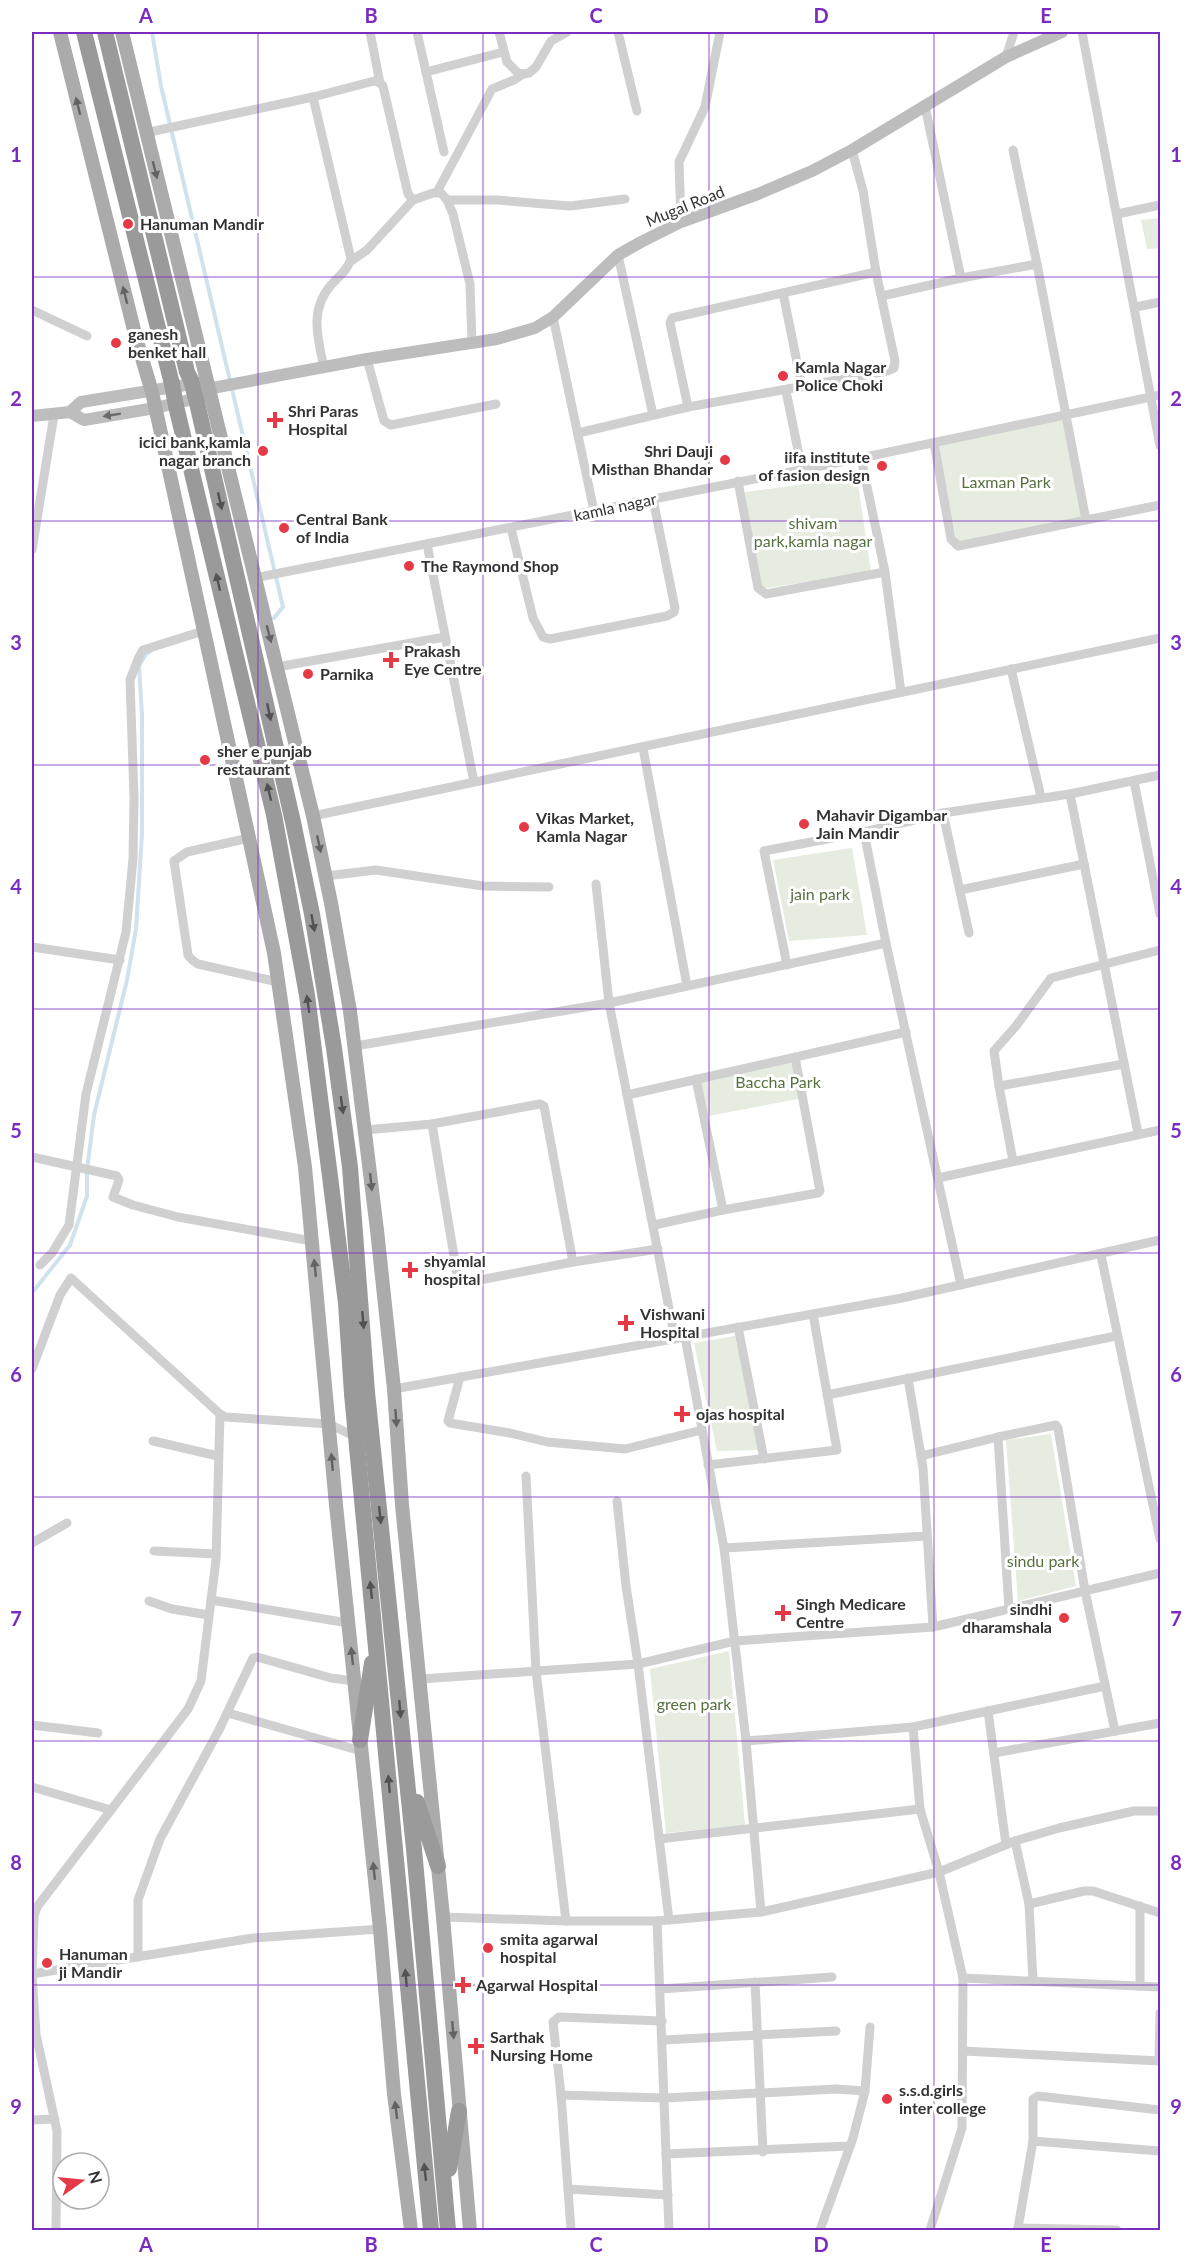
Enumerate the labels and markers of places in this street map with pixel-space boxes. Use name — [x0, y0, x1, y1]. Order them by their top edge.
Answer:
place label: Hanuman Mandir — [140, 214, 264, 233]
marker: Hanuman Mandir — [121, 217, 135, 231]
place label: ganesh benket hall — [128, 324, 206, 361]
marker: ganesh benket hall — [109, 336, 123, 350]
place label: Kamla Nagar Police Choki — [795, 357, 886, 394]
marker: Kamla Nagar Police Choki — [776, 369, 790, 383]
place label: Shri Paras Hospital — [288, 401, 358, 438]
marker: Shri Paras Hospital — [266, 411, 284, 429]
place label: icici bank,kamla nagar branch — [139, 432, 251, 469]
place label: Shri Dauji Misthan Bhandar — [591, 441, 713, 478]
marker: icici bank,kamla nagar branch — [256, 444, 270, 458]
place label: iifa institute of fasion design — [758, 447, 870, 484]
marker: Shri Dauji Misthan Bhandar — [718, 453, 732, 467]
marker: iifa institute of fasion design — [875, 459, 889, 473]
place label: Central Bank of India — [296, 509, 388, 546]
marker: Central Bank of India — [277, 521, 291, 535]
place label: The Raymond Shop — [421, 556, 559, 575]
marker: The Raymond Shop — [402, 559, 416, 573]
place label: Prakash Eye Centre — [404, 641, 482, 678]
marker: Prakash Eye Centre — [382, 651, 400, 669]
place label: Parnika — [320, 664, 374, 683]
marker: Parnika — [301, 667, 315, 681]
place label: sher e punjab restaurant — [217, 741, 312, 778]
marker: sher e punjab restaurant — [198, 753, 212, 767]
place label: Mahavir Digambar Jain Mandir — [816, 805, 947, 842]
place label: Vikas Market, Kamla Nagar — [535, 808, 634, 845]
marker: Mahavir Digambar Jain Mandir — [797, 817, 811, 831]
marker: Vikas Market, Kamla Nagar — [517, 820, 531, 834]
place label: shyamlal hospital — [424, 1251, 486, 1288]
marker: shyamlal hospital — [401, 1261, 419, 1279]
place label: Vishwani Hospital — [639, 1304, 705, 1341]
marker: Vishwani Hospital — [617, 1314, 635, 1332]
place label: ojas hospital — [696, 1404, 785, 1423]
marker: ojas hospital — [673, 1405, 691, 1423]
place label: Singh Medicare Centre — [796, 1594, 906, 1631]
place label: sindhi dharamshala — [962, 1599, 1052, 1636]
marker: Singh Medicare Centre — [774, 1604, 792, 1622]
marker: sindhi dharamshala — [1057, 1611, 1071, 1625]
place label: smita agarwal hospital — [500, 1929, 598, 1966]
marker: smita agarwal hospital — [481, 1941, 495, 1955]
place label: Hanuman ji Mandir — [58, 1944, 128, 1981]
marker: Hanuman ji Mandir — [40, 1956, 54, 1970]
place label: Agarwal Hospital — [475, 1975, 598, 1994]
marker: Agarwal Hospital — [454, 1976, 472, 1994]
place label: Sarthak Nursing Home — [490, 2027, 593, 2064]
marker: Sarthak Nursing Home — [467, 2037, 485, 2055]
place label: s.s.d.girls inter college — [899, 2080, 986, 2117]
marker: s.s.d.girls inter college — [880, 2092, 894, 2106]

